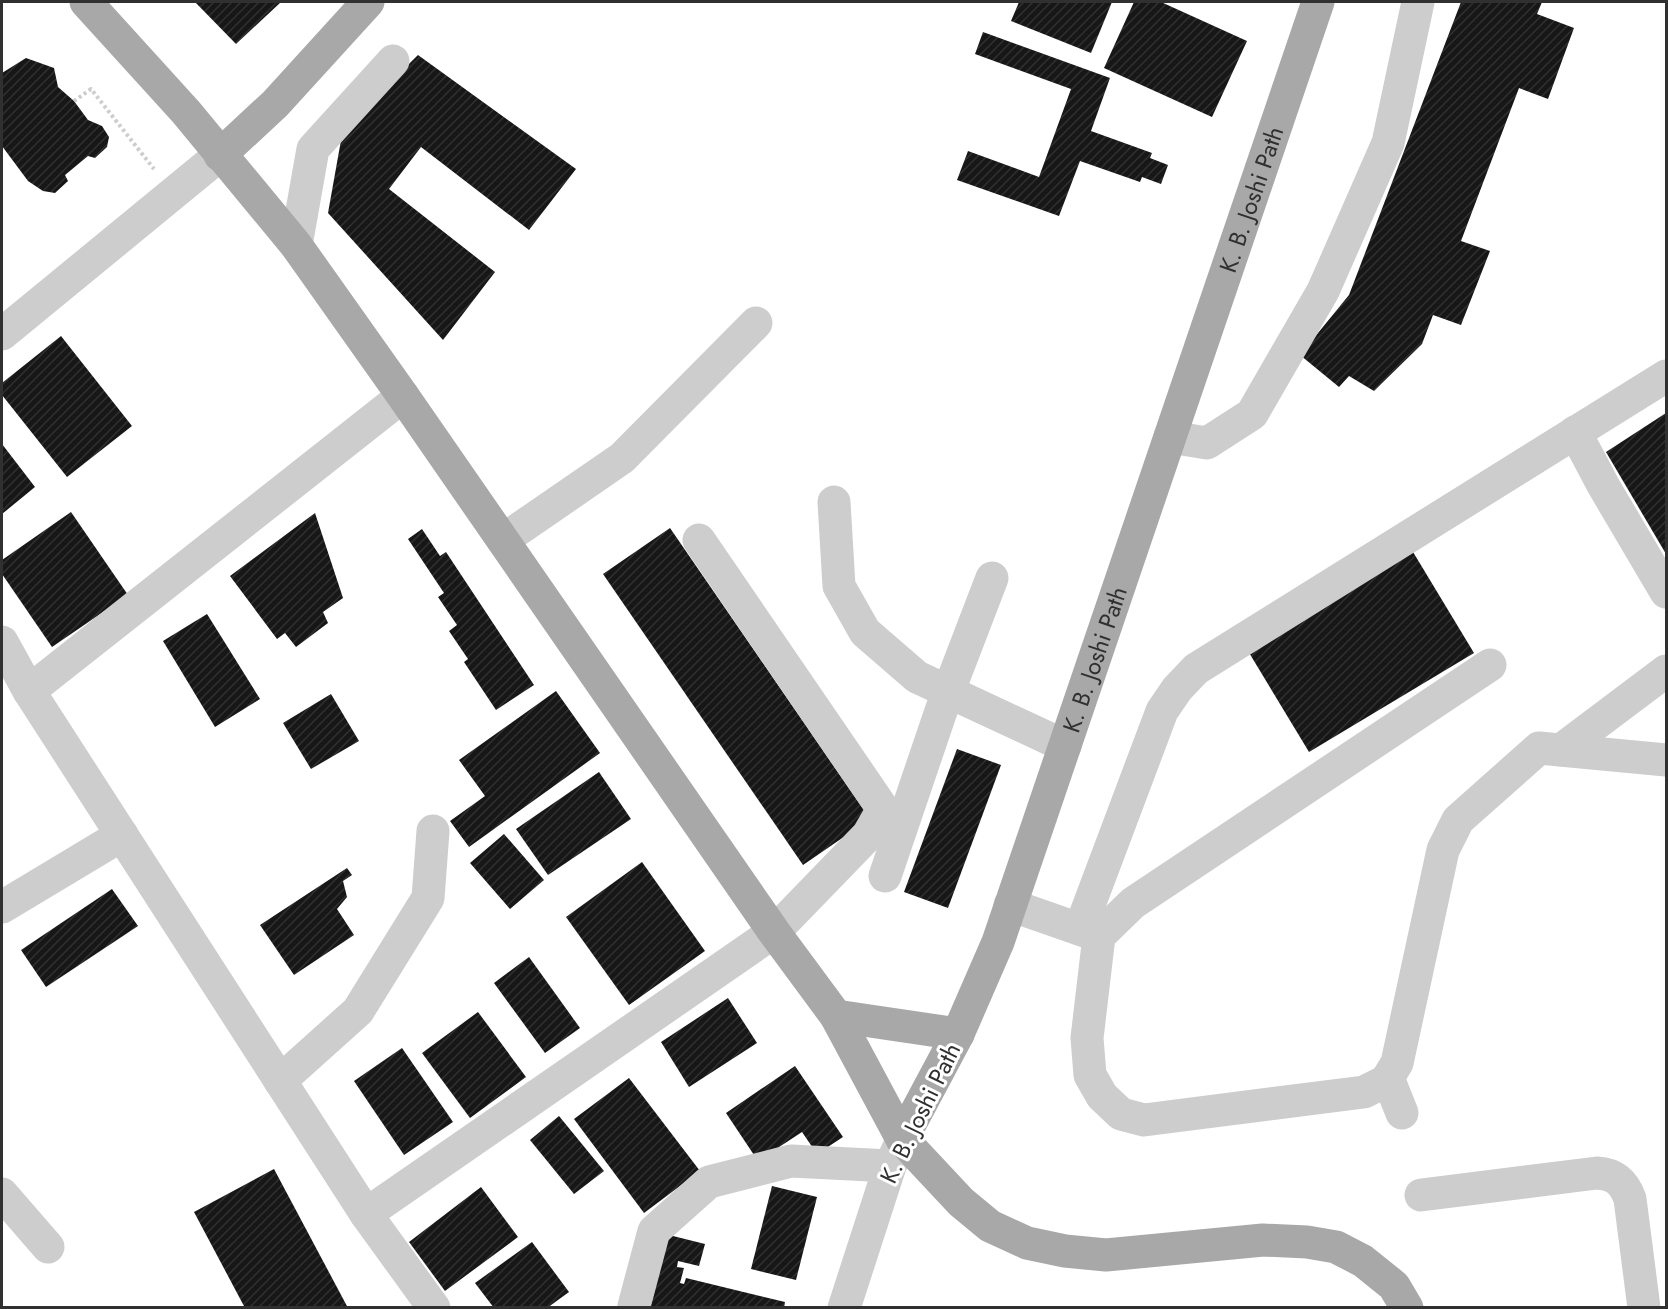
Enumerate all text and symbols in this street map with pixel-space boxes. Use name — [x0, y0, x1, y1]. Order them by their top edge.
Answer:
street label: K. B. Joshi Path — [1210, 121, 1292, 277]
street label: K. B. Joshi Path — [1053, 581, 1135, 737]
street label: K. B. Joshi Path — [871, 1037, 969, 1189]

